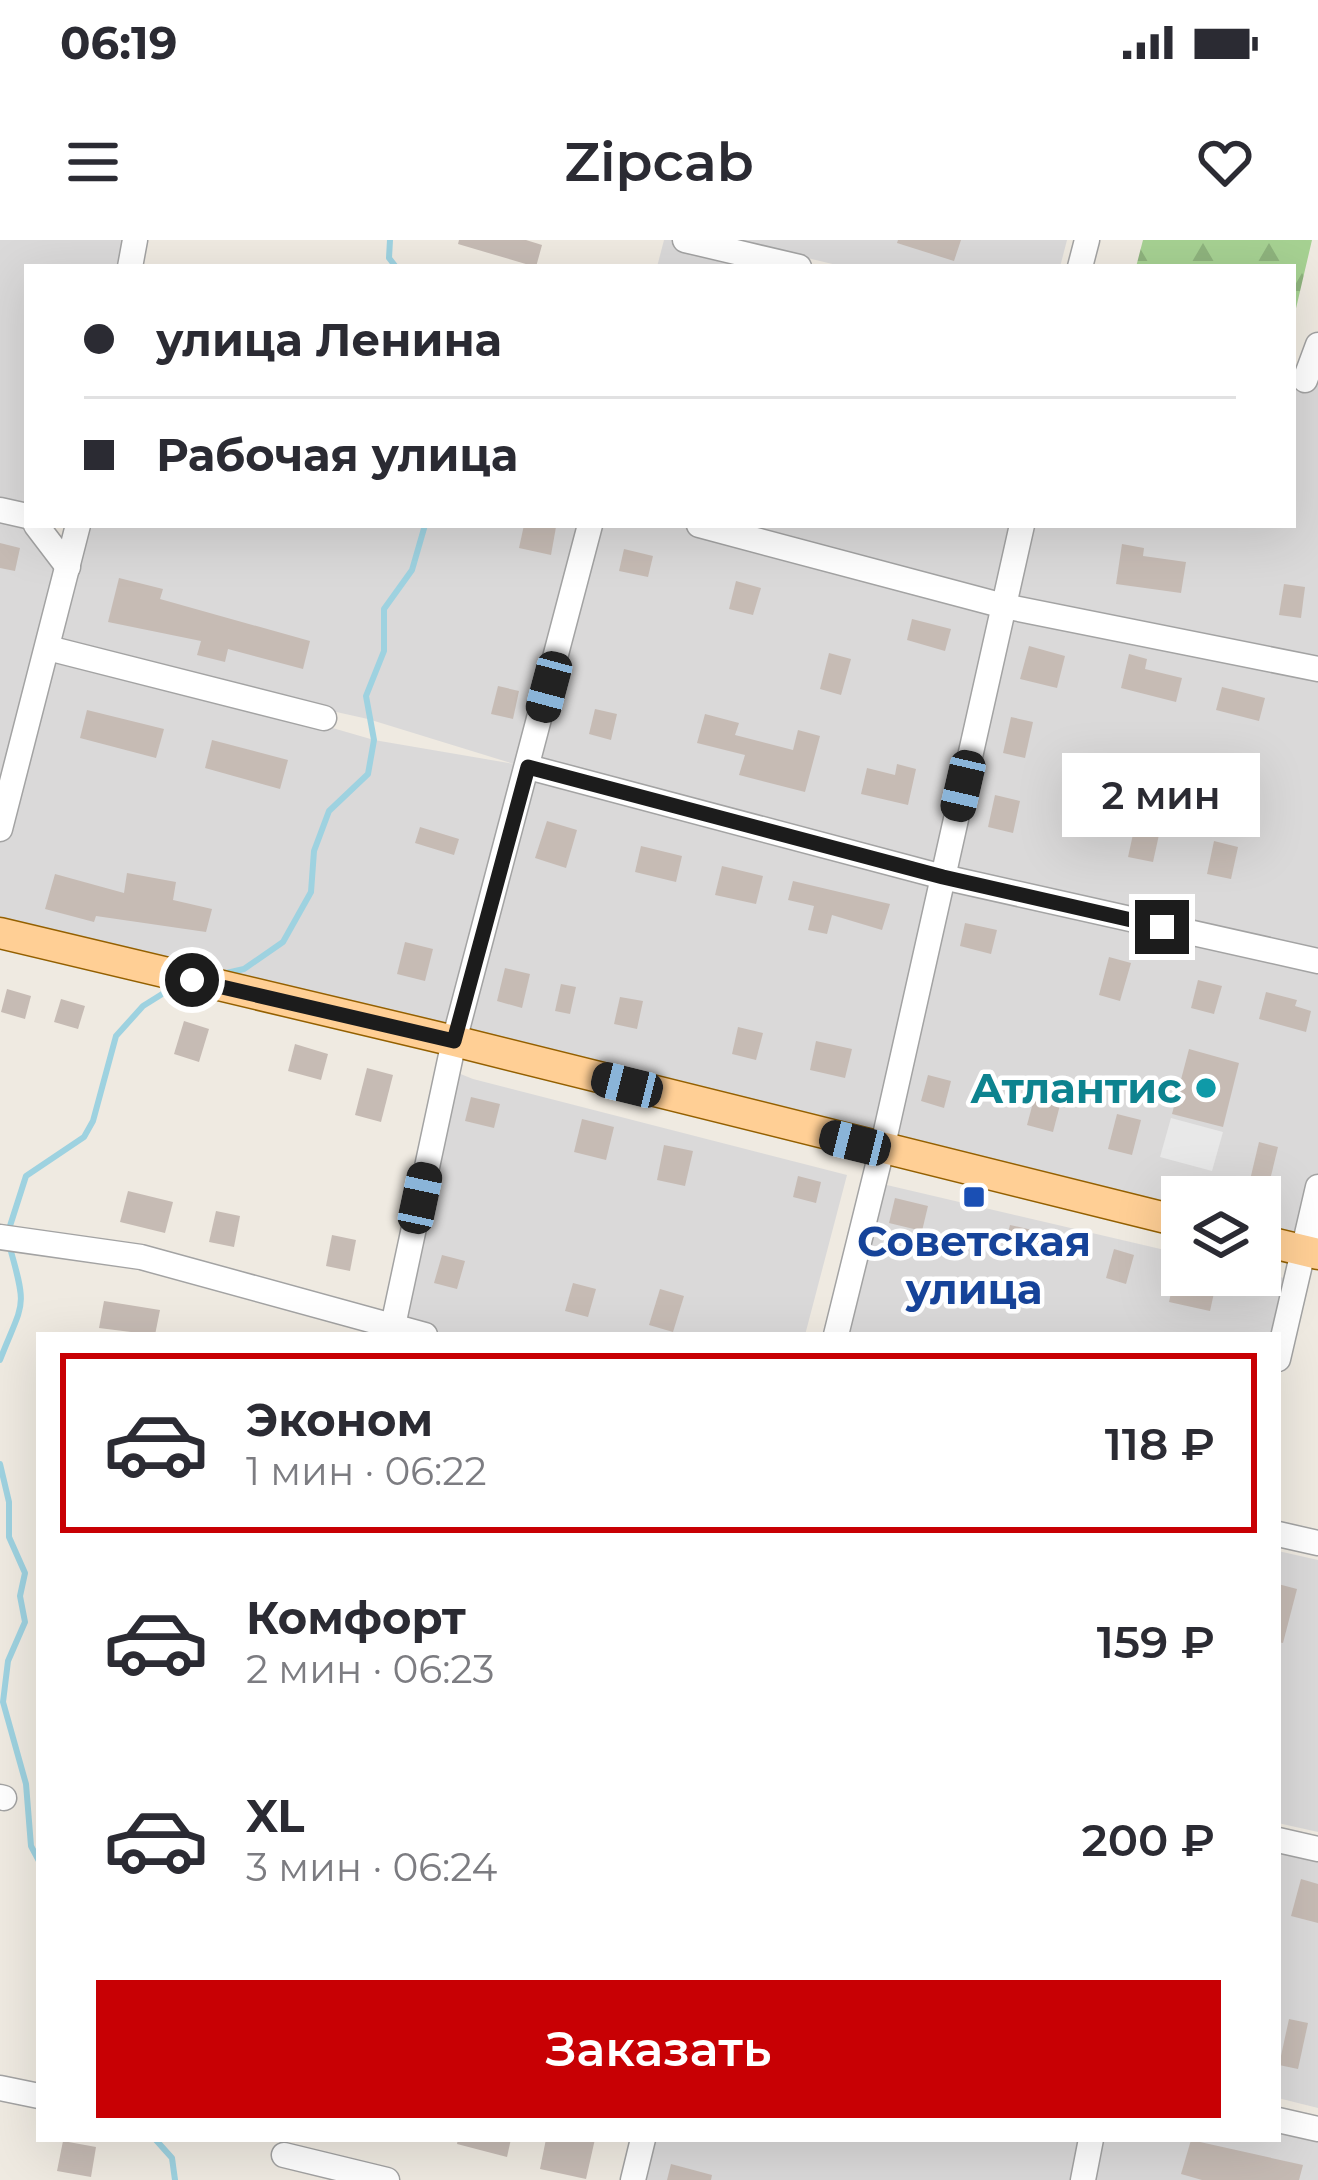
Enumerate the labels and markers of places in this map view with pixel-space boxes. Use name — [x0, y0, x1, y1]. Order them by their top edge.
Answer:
place label: Атлантис — [970, 1062, 1182, 1114]
marker: Атлантис — [1193, 1075, 1219, 1101]
marker: Советская улица — [961, 1184, 987, 1210]
place label: Советская улица — [857, 1215, 1091, 1315]

